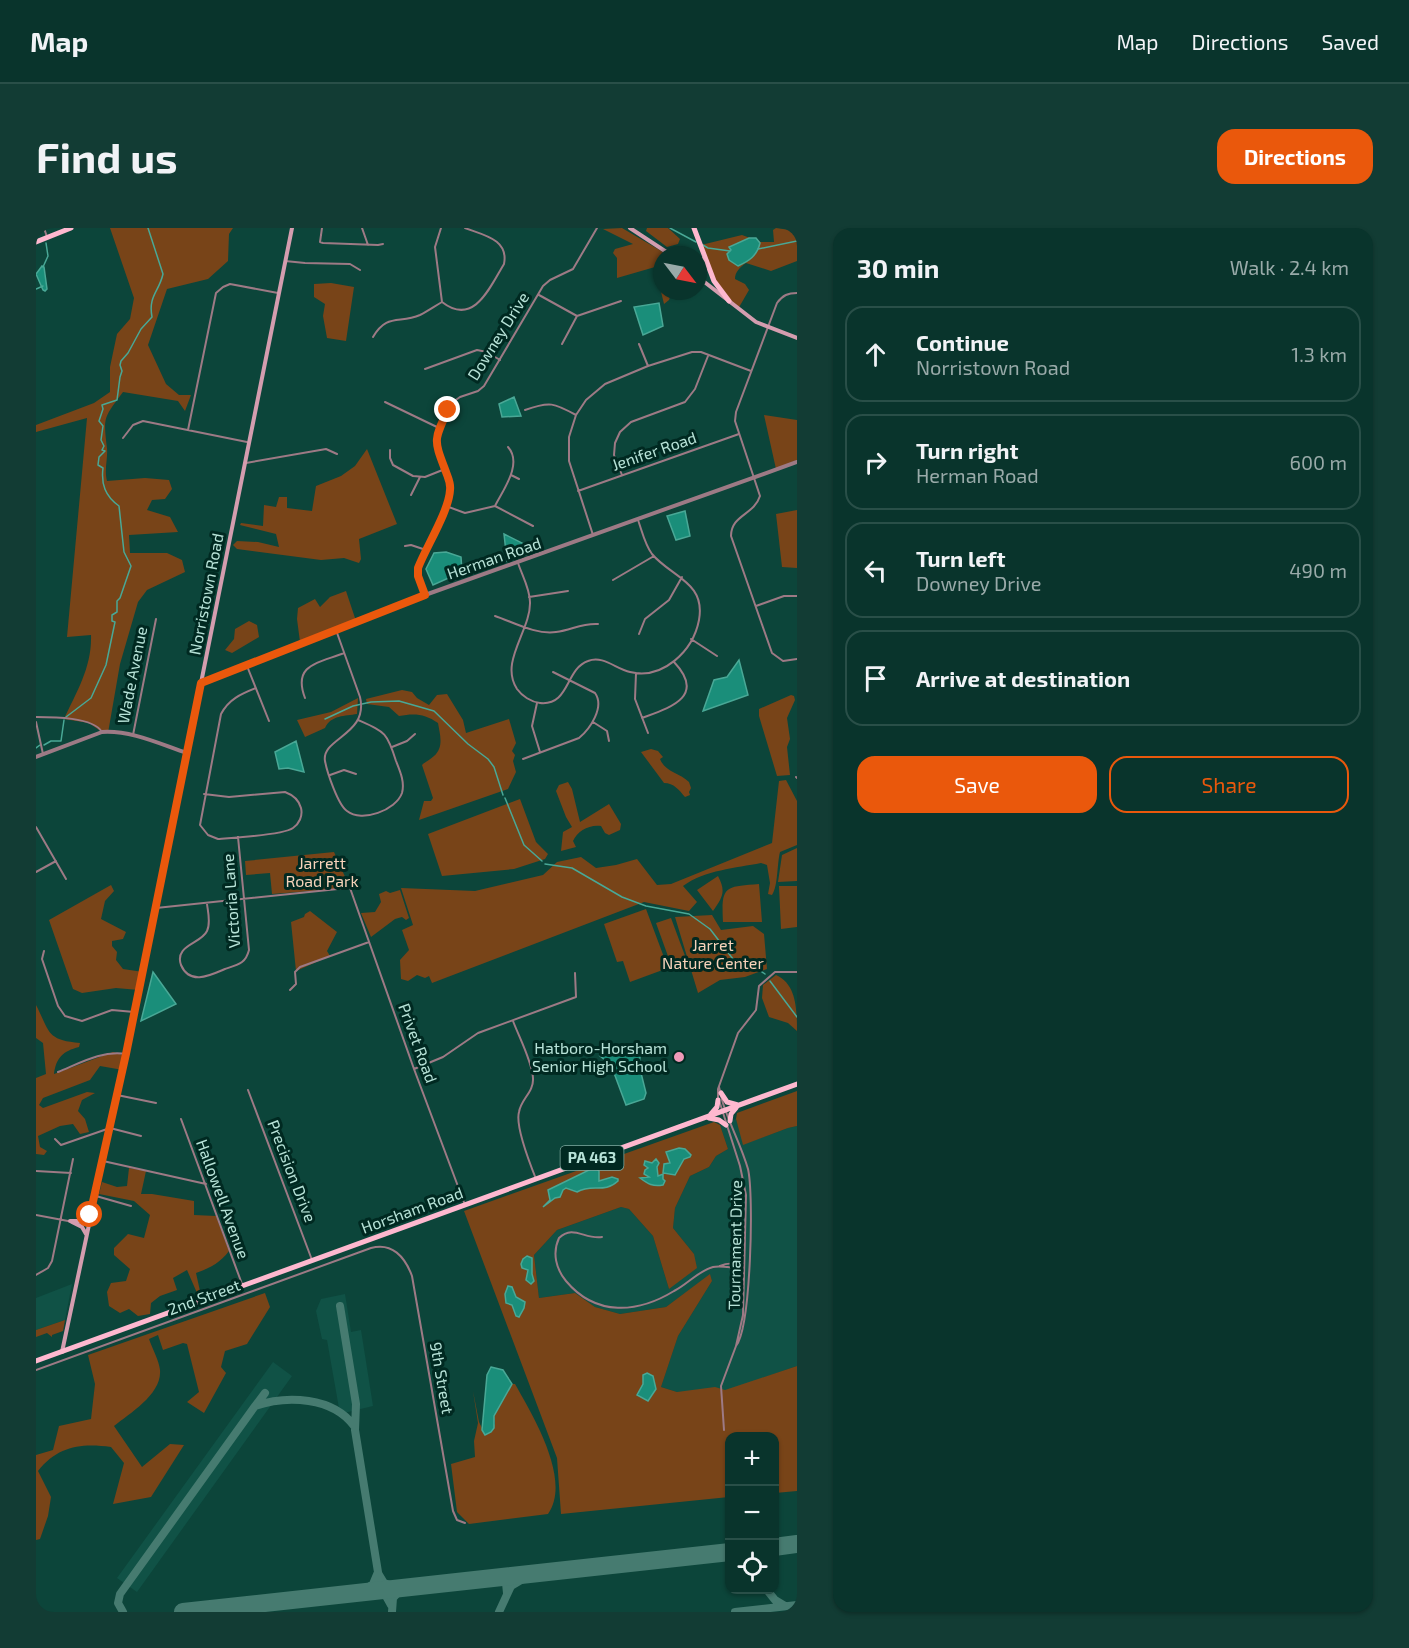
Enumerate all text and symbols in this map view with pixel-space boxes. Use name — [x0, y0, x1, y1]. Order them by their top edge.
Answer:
text: Map — [30, 24, 88, 58]
text: Map — [1116, 29, 1159, 54]
text: Directions — [1192, 29, 1288, 54]
text: Saved — [1321, 29, 1379, 54]
button: Directions — [1217, 129, 1373, 184]
text: Find us — [36, 131, 178, 181]
north arrow — [653, 246, 707, 300]
text: 30 min — [857, 252, 939, 283]
text: Walk · 2.4 km — [1230, 255, 1349, 279]
street label: Downey Drive — [463, 288, 532, 383]
text: Continue — [916, 329, 1009, 355]
icon: ahead — [859, 338, 892, 371]
text: 1.3 km — [1291, 342, 1347, 366]
text: Norristown Road — [916, 355, 1070, 379]
route end — [434, 396, 460, 422]
street label: Jenifer Road — [609, 427, 699, 474]
text: Turn right — [916, 437, 1018, 463]
icon: right — [859, 446, 892, 479]
text: 600 m — [1289, 450, 1347, 474]
text: Herman Road — [916, 463, 1039, 487]
street label: Norristown Road — [184, 532, 227, 656]
street label: Herman Road — [444, 533, 543, 582]
text: Turn left — [916, 545, 1005, 571]
icon: left — [859, 554, 892, 587]
text: 490 m — [1289, 558, 1347, 582]
text: Downey Drive — [916, 571, 1041, 595]
street label: Wade Avenue — [113, 625, 150, 725]
icon: arrive — [859, 662, 892, 695]
text: Arrive at destination — [916, 665, 1130, 691]
button: Save — [857, 756, 1097, 813]
button: Share — [1109, 756, 1349, 813]
street label: Victoria Lane — [218, 853, 243, 949]
park label: Jarrett Road Park — [285, 853, 359, 890]
park label: Jarret Nature Center — [662, 935, 764, 972]
street label: Privet Road — [395, 1000, 442, 1085]
place label: Hatboro-Horsham Senior High School — [532, 1038, 667, 1075]
marker: Hatboro-Horsham Senior High School — [672, 1050, 686, 1064]
street label: Precision Drive — [264, 1117, 321, 1225]
street label: Hallowell Avenue — [193, 1137, 254, 1261]
road number: PA 463 — [560, 1146, 624, 1170]
street label: Tournament Drive — [724, 1180, 745, 1310]
street label: Horsham Road — [358, 1182, 465, 1237]
route start — [76, 1201, 102, 1227]
street label: 2nd Street — [165, 1275, 243, 1318]
street label: 9th Street — [427, 1341, 458, 1415]
map controls — [725, 1432, 779, 1594]
button: + — [725, 1432, 779, 1486]
button: − — [725, 1486, 779, 1540]
button: locate — [725, 1540, 779, 1594]

